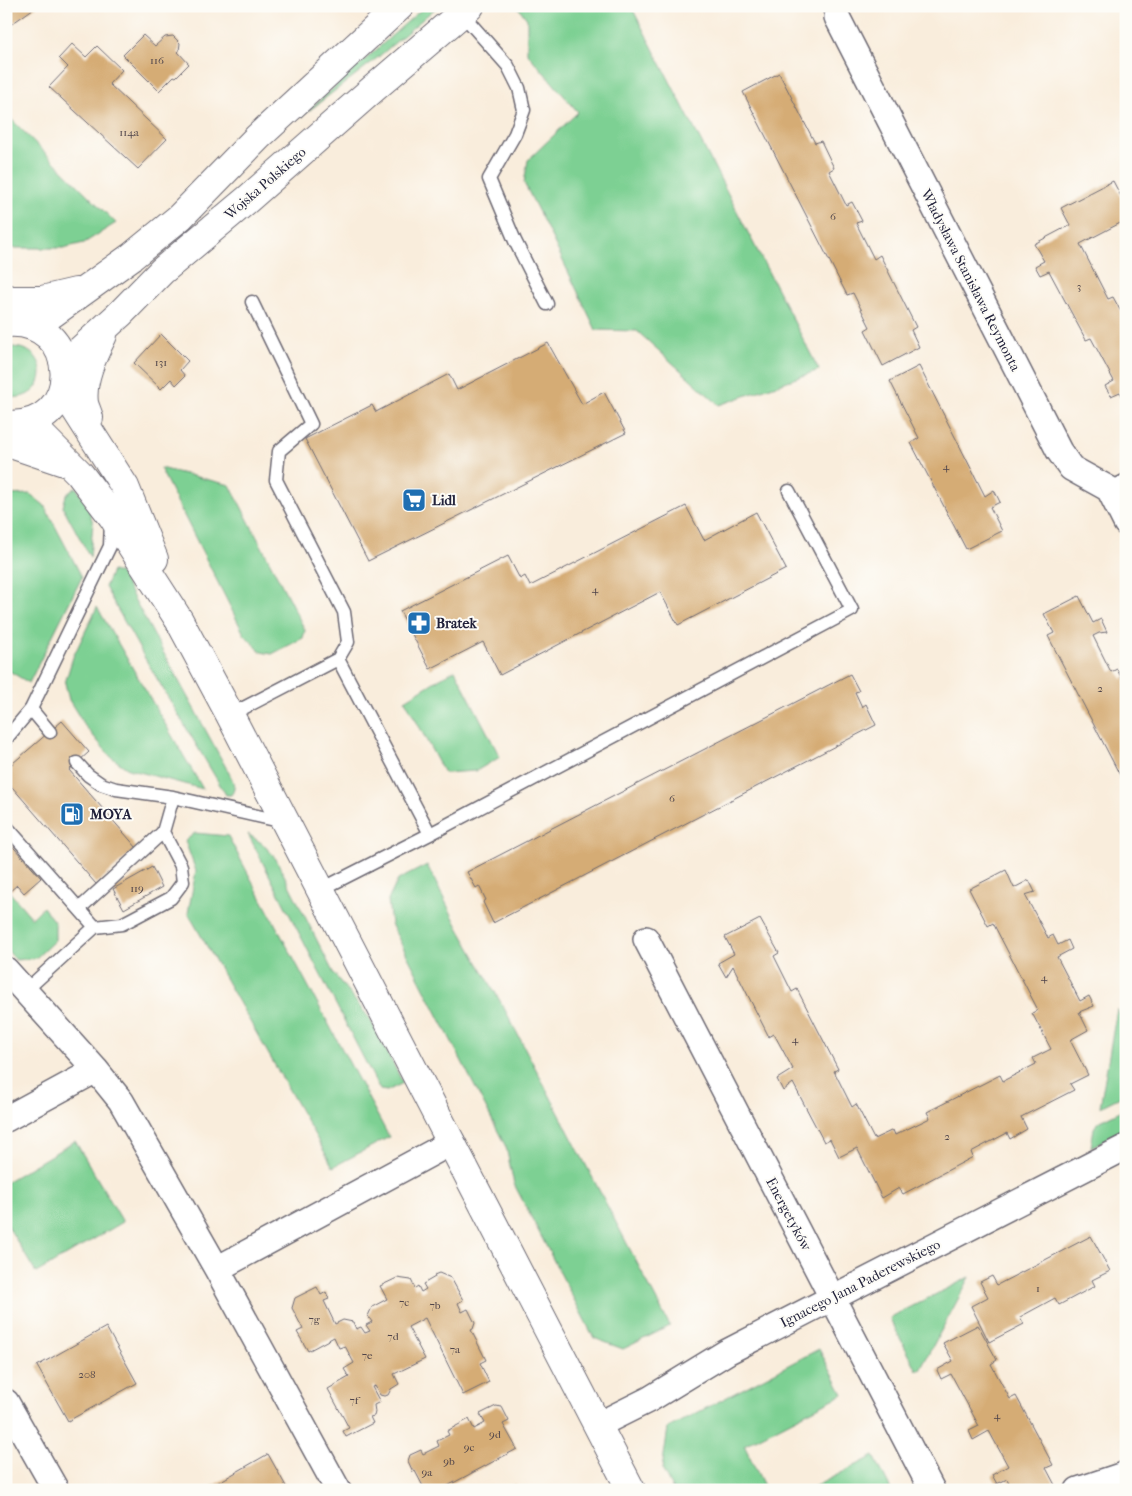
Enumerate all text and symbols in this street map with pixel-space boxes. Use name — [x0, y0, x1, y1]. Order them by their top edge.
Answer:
house number: 116 — [150, 54, 164, 67]
house number: 114a — [119, 126, 140, 139]
street label: Wojska Polskiego — [220, 143, 309, 224]
street label: Władysława Stanisława Reymonta — [917, 186, 1024, 375]
house number: 6 — [830, 210, 836, 223]
house number: 3 — [1077, 280, 1081, 293]
house number: 131 — [155, 356, 167, 369]
house number: 4 — [943, 460, 950, 473]
supermarket icon: Lidl — [401, 487, 427, 513]
place label: Lidl — [432, 492, 456, 509]
house number: 4 — [592, 583, 599, 596]
pharmacy icon: Bratek — [406, 610, 432, 636]
place label: Bratek — [436, 615, 477, 632]
house number: 2 — [1097, 682, 1103, 695]
house number: 6 — [669, 792, 675, 805]
fuel station icon: MOYA — [59, 801, 85, 827]
place label: MOYA — [89, 806, 133, 823]
house number: 119 — [130, 882, 144, 895]
house number: 4 — [1041, 971, 1048, 984]
house number: 4 — [792, 1033, 799, 1046]
house number: 2 — [944, 1130, 950, 1143]
street label: Energetyków — [762, 1175, 815, 1254]
street label: Ignacego Jana Paderewskiego — [777, 1236, 943, 1331]
house number: 1 — [1036, 1282, 1040, 1295]
house number: 7c — [399, 1296, 409, 1309]
house number: 7b — [429, 1299, 441, 1312]
house number: 7g — [308, 1313, 320, 1326]
house number: 7d — [387, 1330, 400, 1343]
house number: 7a — [450, 1343, 461, 1356]
house number: 7e — [362, 1349, 373, 1362]
house number: 208 — [78, 1368, 96, 1381]
house number: 7f — [350, 1394, 361, 1407]
house number: 4 — [994, 1409, 1001, 1422]
house number: 9d — [489, 1428, 502, 1441]
house number: 9c — [464, 1441, 474, 1454]
house number: 9b — [443, 1455, 455, 1468]
house number: 9a — [422, 1466, 433, 1479]

